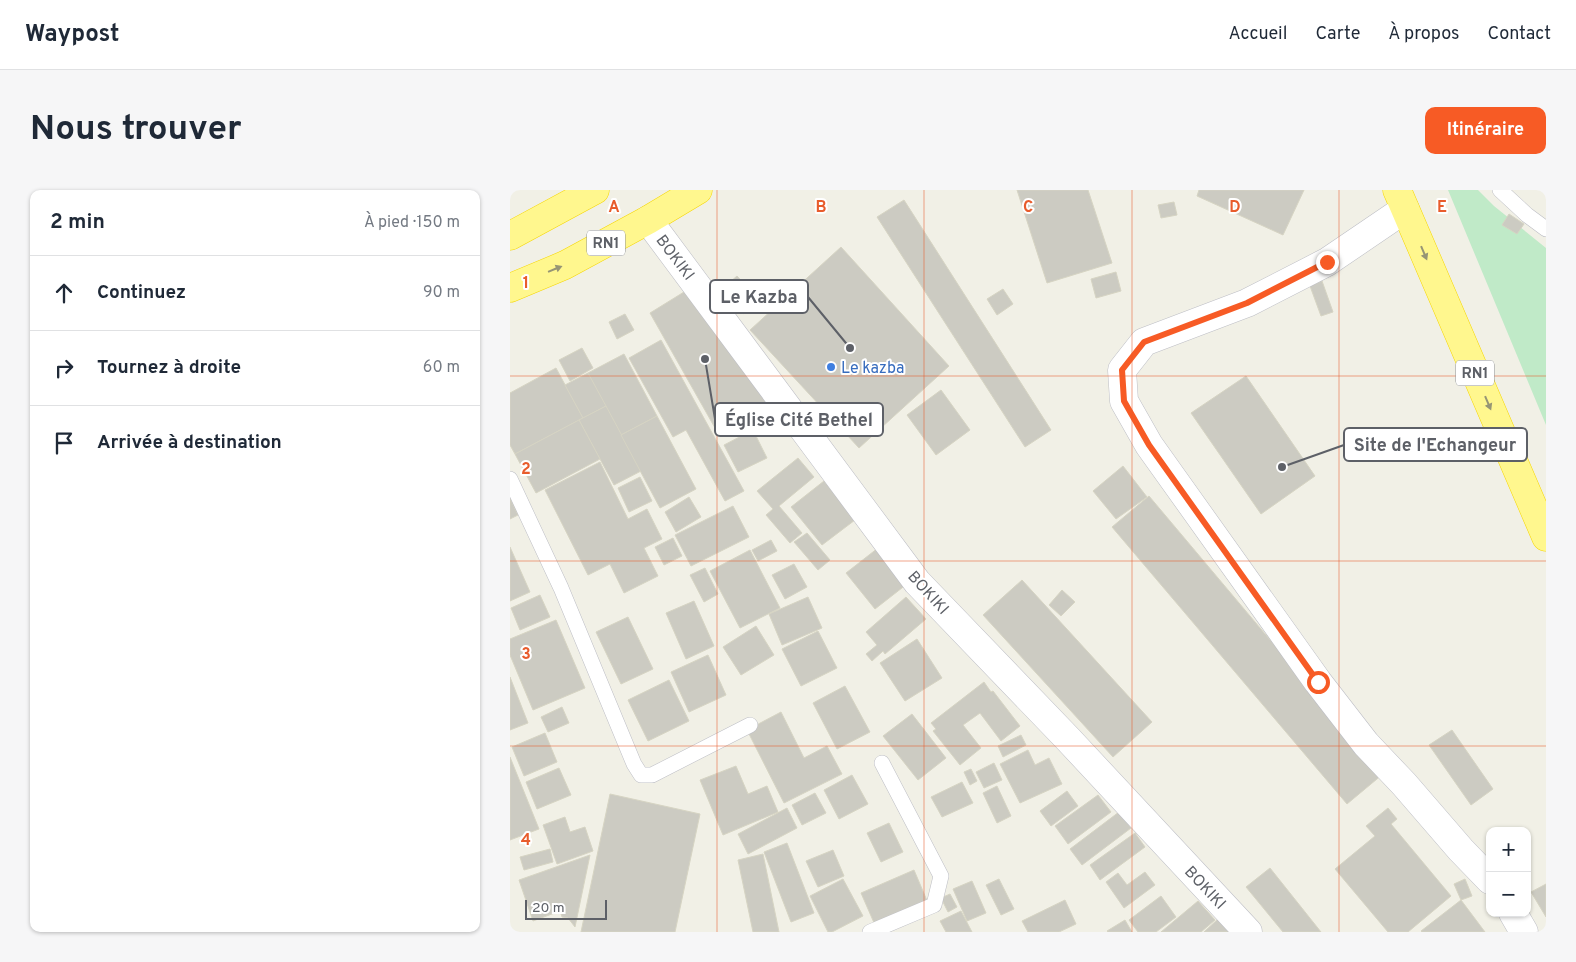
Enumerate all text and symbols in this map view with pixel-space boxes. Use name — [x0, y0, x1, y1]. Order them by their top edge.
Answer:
text: Waypost — [25, 20, 119, 50]
text: Accueil — [1228, 23, 1287, 46]
text: Carte — [1315, 23, 1360, 46]
text: À propos — [1388, 23, 1459, 46]
text: Contact — [1487, 23, 1551, 46]
button: Itinéraire — [1425, 107, 1546, 154]
text: Nous trouver — [30, 108, 242, 152]
text: A — [608, 198, 620, 218]
text: B — [815, 198, 827, 218]
text: C — [1023, 198, 1033, 218]
text: D — [1229, 198, 1241, 218]
text: E — [1437, 198, 1447, 218]
text: 2 min — [50, 209, 105, 236]
text: À pied · 150 m — [364, 213, 460, 233]
road number: RN1 — [587, 230, 625, 256]
street label: BOKIKI — [651, 231, 698, 285]
one-way arrow — [1420, 246, 1428, 260]
route end — [1316, 251, 1339, 274]
one-way arrow — [548, 265, 562, 273]
text: 1 — [523, 274, 529, 294]
icon: ahead — [50, 279, 78, 307]
callout: Le Kazba — [710, 280, 808, 313]
text: Continuez — [97, 281, 186, 305]
text: 90 m — [423, 283, 460, 303]
text: Le Kazba — [720, 287, 798, 310]
icon: right — [50, 354, 78, 382]
text: Tournez à droite — [97, 356, 241, 380]
text: 60 m — [423, 358, 460, 378]
place label: Le kazba — [841, 359, 905, 379]
road number: RN1 — [1456, 360, 1494, 386]
marker: Le kazba — [825, 361, 837, 373]
one-way arrow — [1485, 396, 1493, 410]
callout: Église Cité Bethel — [715, 403, 883, 436]
text: Église Cité Bethel — [725, 408, 873, 433]
callout: Site de l'Echangeur — [1344, 428, 1527, 461]
icon: arrive — [50, 429, 78, 457]
text: Arrivée à destination — [97, 431, 282, 455]
text: Site de l'Echangeur — [1354, 435, 1517, 458]
text: 2 — [521, 460, 531, 480]
street label: BOKIKI — [903, 567, 952, 619]
text: 3 — [521, 645, 531, 665]
route start — [1307, 671, 1330, 694]
map controls — [1486, 827, 1531, 917]
button: + — [1486, 827, 1531, 872]
text: 4 — [521, 831, 531, 851]
street label: BOKIKI — [1179, 862, 1230, 914]
button: − — [1486, 872, 1531, 917]
scale bar — [525, 897, 608, 920]
text: 20 m — [532, 900, 565, 917]

